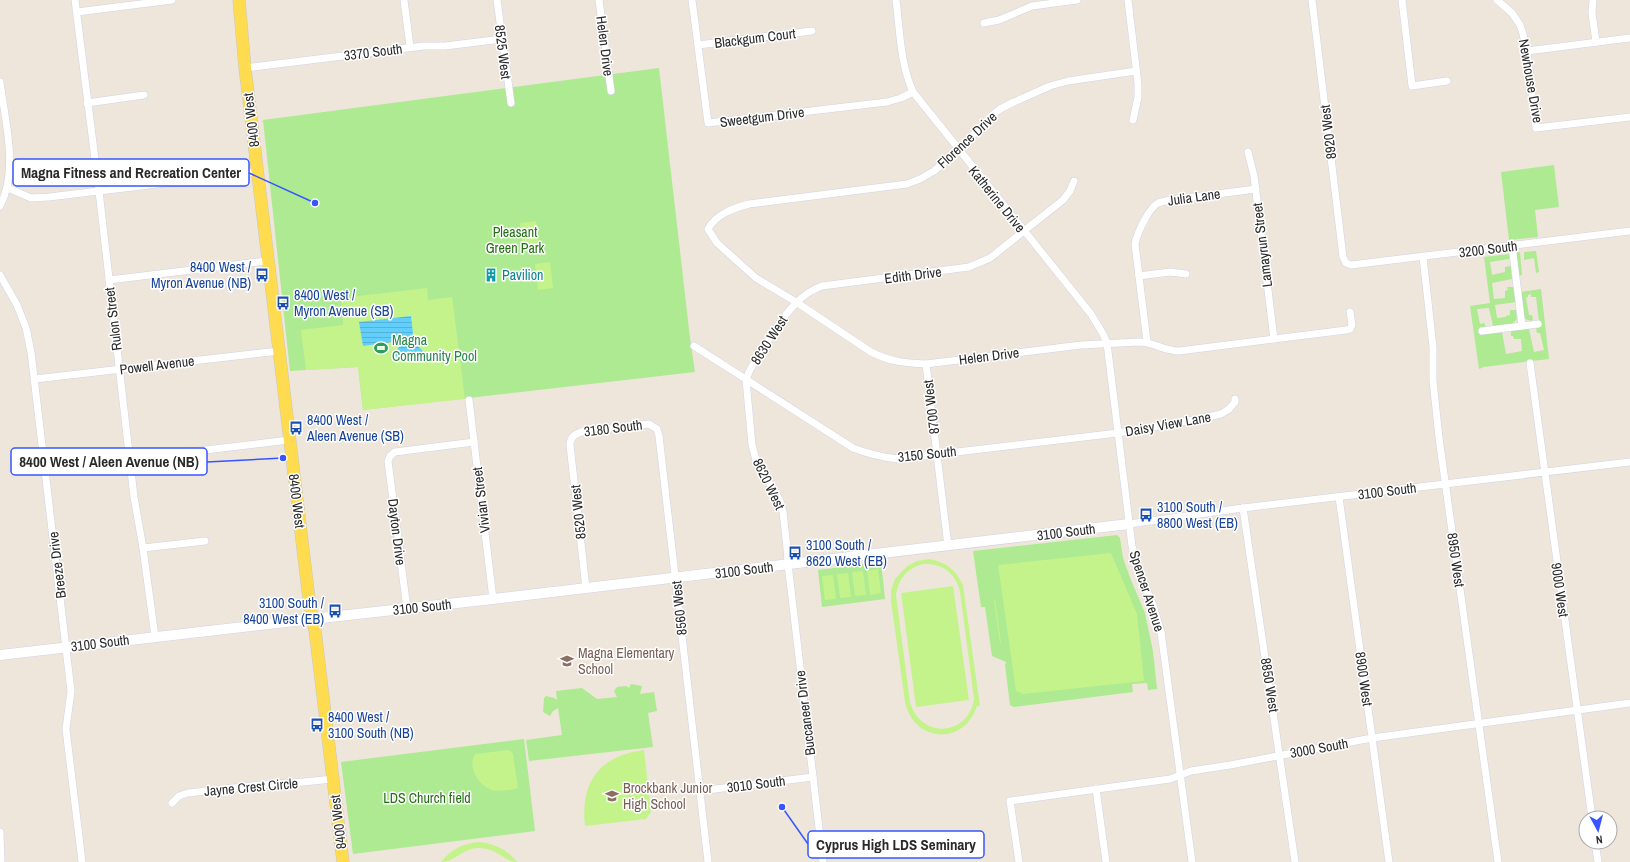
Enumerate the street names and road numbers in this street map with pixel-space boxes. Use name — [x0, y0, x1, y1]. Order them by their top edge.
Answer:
street label: Helen Drive — [592, 15, 618, 77]
street label: 8525 West — [491, 24, 515, 80]
street label: Blackgum Court — [713, 24, 797, 52]
street label: Newhouse Drive — [1515, 38, 1547, 124]
street label: 3370 South — [343, 39, 403, 65]
street label: 8400 West — [239, 92, 263, 148]
street label: Sweetgum Drive — [719, 103, 805, 131]
street label: 8920 West — [1316, 104, 1340, 160]
street label: Florence Drive — [933, 108, 1001, 172]
street label: Katherine Drive — [965, 162, 1029, 236]
street label: Julia Lane — [1167, 184, 1221, 210]
street label: Lamayrun Street — [1248, 202, 1276, 288]
street label: 3200 South — [1458, 236, 1518, 262]
street label: Edith Drive — [883, 263, 943, 287]
street label: Rulon Street — [100, 286, 126, 352]
street label: 8630 West — [747, 312, 791, 368]
street label: Helen Drive — [958, 343, 1020, 369]
street label: Powell Avenue — [119, 351, 195, 379]
street label: 8700 West — [919, 379, 943, 435]
street label: Daisy View Lane — [1124, 408, 1212, 440]
street label: 3180 South — [583, 415, 643, 441]
street label: 3150 South — [897, 442, 957, 466]
street label: 8620 West — [749, 455, 789, 513]
street label: Vivian Street — [468, 466, 494, 534]
street label: 8400 West — [285, 473, 309, 529]
street label: 3100 South — [1357, 478, 1417, 504]
street label: 8520 West — [566, 484, 590, 540]
street label: Dayton Drive — [384, 498, 410, 566]
street label: 3100 South — [1036, 519, 1096, 545]
street label: Breeze Drive — [44, 531, 70, 599]
street label: 8950 West — [1443, 532, 1469, 588]
street label: Spencer Avenue — [1125, 548, 1169, 634]
street label: 3100 South — [714, 557, 774, 583]
street label: 9000 West — [1547, 562, 1573, 618]
street label: 8560 West — [667, 580, 691, 636]
street label: 3100 South — [392, 595, 452, 619]
street label: 3100 South — [70, 630, 130, 656]
street label: 8900 West — [1351, 651, 1377, 707]
street label: 8850 West — [1257, 657, 1283, 713]
street label: Buccaneer Drive — [791, 669, 819, 757]
street label: 3000 South — [1289, 734, 1349, 762]
street label: 3010 South — [726, 771, 786, 797]
street label: Jayne Crest Circle — [203, 774, 299, 800]
street label: 8400 West — [326, 794, 350, 850]

